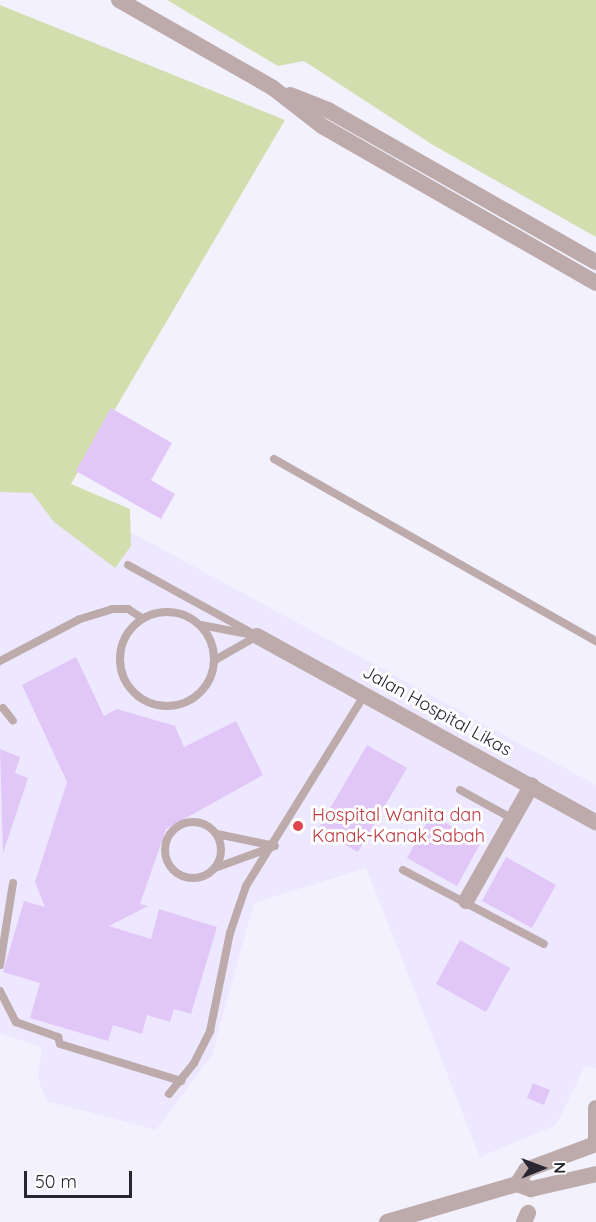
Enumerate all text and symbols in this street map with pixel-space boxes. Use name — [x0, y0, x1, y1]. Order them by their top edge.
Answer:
street label: Jalan Hospital Likas — [359, 661, 515, 761]
place label: Hospital Wanita dan Kanak-Kanak Sabah — [312, 805, 485, 848]
marker: Hospital Wanita dan Kanak-Kanak Sabah — [289, 817, 307, 835]
north arrow — [512, 1138, 572, 1198]
scale bar — [27, 1159, 135, 1197]
text: N — [550, 1162, 570, 1174]
text: 50 m — [35, 1170, 77, 1193]

